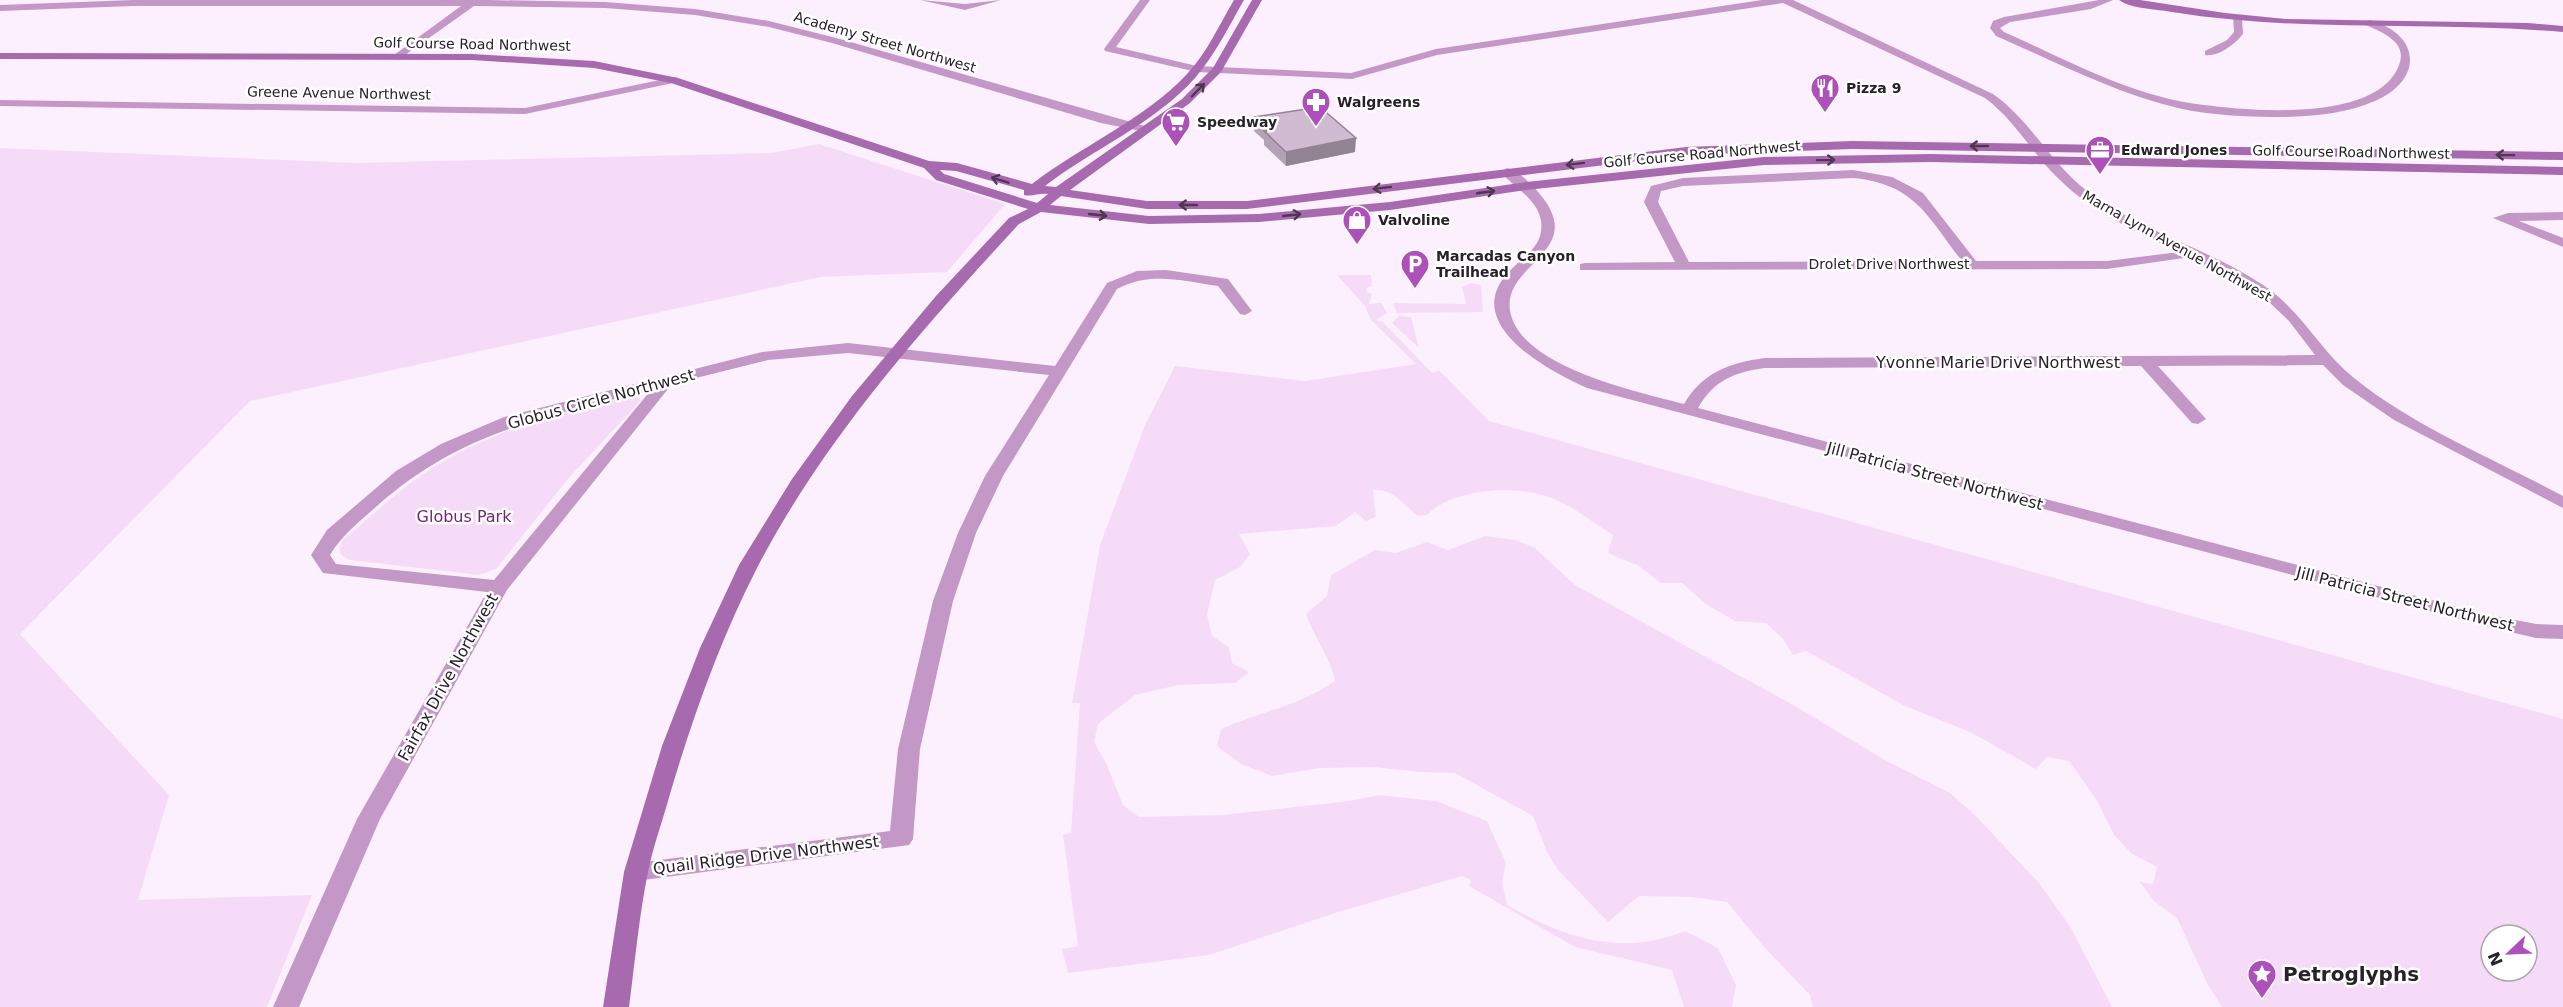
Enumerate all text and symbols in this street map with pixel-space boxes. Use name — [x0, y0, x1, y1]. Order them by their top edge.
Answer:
street label: Academy Street Northwest — [792, 8, 978, 76]
street label: Golf Course Road Northwest — [373, 34, 571, 54]
restaurant icon: Pizza 9 — [1809, 72, 1841, 114]
place label: Pizza 9 — [1846, 80, 1901, 96]
one-way arrow — [1191, 82, 1205, 97]
street label: Greene Avenue Northwest — [247, 83, 432, 103]
pharmacy icon: Walgreens — [1300, 86, 1332, 128]
place label: Walgreens — [1337, 94, 1420, 110]
supermarket icon: Speedway — [1160, 106, 1192, 148]
place label: Speedway — [1197, 114, 1277, 130]
office icon: Edward Jones — [2084, 134, 2116, 176]
street label: Golf Course Road Northwest — [1603, 137, 1802, 171]
one-way arrow — [1970, 140, 1990, 152]
place label: Edward Jones — [2121, 142, 2227, 158]
street label: Golf Course Road Northwest — [2252, 142, 2450, 162]
one-way arrow — [2495, 149, 2515, 161]
one-way arrow — [1815, 154, 1835, 165]
one-way arrow — [1566, 159, 1585, 170]
one-way arrow — [991, 174, 1010, 185]
one-way arrow — [1372, 183, 1392, 194]
one-way arrow — [1475, 187, 1495, 198]
street label: Marna Lynn Avenue Northwest — [2080, 187, 2275, 305]
one-way arrow — [1178, 199, 1198, 211]
shop icon: Valvoline — [1341, 204, 1373, 246]
one-way arrow — [1282, 209, 1302, 220]
one-way arrow — [1087, 210, 1107, 221]
place label: Valvoline — [1378, 212, 1450, 228]
parking icon: Marcadas Canyon Trailhead — [1399, 248, 1431, 290]
place label: Marcadas Canyon Trailhead — [1436, 248, 1575, 280]
street label: Drolet Drive Northwest — [1808, 256, 1970, 272]
street label: Yvonne Marie Drive Northwest — [1875, 353, 2120, 372]
street label: Globus Circle Northwest — [505, 365, 697, 433]
street label: Jill Patricia Street Northwest — [1824, 438, 2045, 514]
park label: Globus Park — [417, 507, 512, 526]
street label: Jill Patricia Street Northwest — [2293, 563, 2516, 635]
street label: Fairfax Drive Northwest — [394, 590, 502, 764]
street label: Quail Ridge Drive Northwest — [652, 832, 880, 878]
north arrow — [2479, 923, 2539, 983]
text: N — [2484, 949, 2507, 969]
place icon: Petroglyphs — [2246, 958, 2278, 1000]
place label: Petroglyphs — [2283, 962, 2419, 986]

